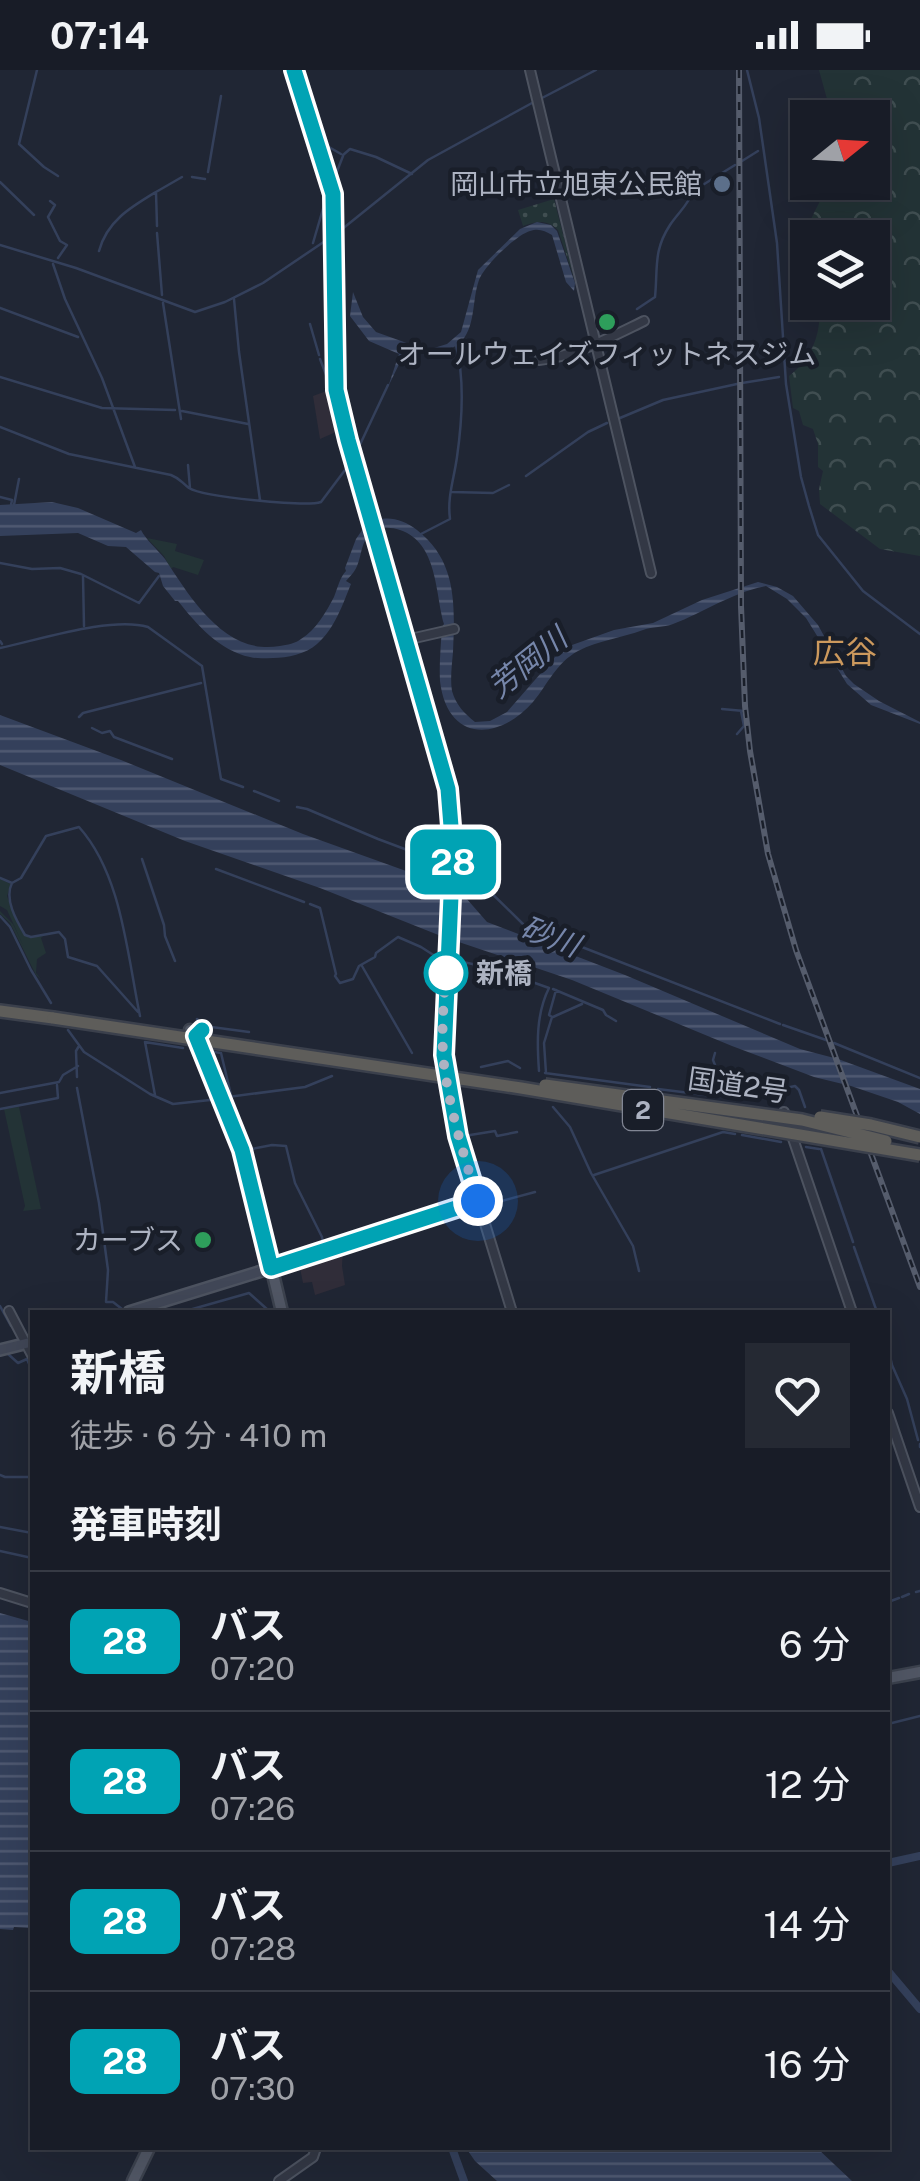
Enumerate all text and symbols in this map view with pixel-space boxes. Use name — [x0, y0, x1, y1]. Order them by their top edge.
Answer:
text: 07:14 — [50, 13, 149, 58]
north arrow — [790, 100, 890, 200]
map controls — [790, 100, 890, 320]
place label: 岡山市立旭東公民館 — [450, 167, 702, 200]
marker: 岡山市立旭東公民館 — [711, 173, 733, 195]
button: layers — [790, 220, 890, 320]
marker: オールウェイズフィットネスジム — [596, 311, 618, 333]
place label: オールウェイズフィットネスジム — [398, 337, 816, 370]
water label: 芳岡川 — [481, 618, 576, 705]
district label: 広谷 — [813, 633, 877, 670]
line badge: 28 — [408, 830, 498, 894]
text: 28 — [430, 842, 476, 883]
water label: 砂川 — [516, 909, 588, 965]
marker: 新橋 — [425, 952, 467, 994]
place label: 新橋 — [476, 956, 532, 989]
street label: 国道2号 — [686, 1061, 790, 1108]
road number: 2 — [623, 1090, 663, 1130]
your location — [453, 1176, 503, 1226]
place label: カーブス — [73, 1223, 183, 1256]
marker: カーブス — [192, 1229, 214, 1251]
button: heart — [745, 1343, 850, 1448]
text: 新橋 — [70, 1344, 166, 1401]
text: 徒歩 · 6 分 · 410 m — [70, 1417, 327, 1454]
text: 発車時刻 — [70, 1502, 222, 1547]
text: バス — [210, 1603, 286, 1648]
text: 28 — [102, 1621, 148, 1662]
text: 6 分 — [779, 1622, 850, 1667]
text: 07:20 — [210, 1650, 295, 1687]
text: バス — [210, 1743, 286, 1788]
text: 28 — [102, 1761, 148, 1802]
text: 12 分 — [765, 1762, 850, 1807]
text: 07:26 — [210, 1790, 295, 1827]
text: バス — [210, 1883, 286, 1928]
text: 28 — [102, 1901, 148, 1942]
text: 14 分 — [763, 1902, 850, 1947]
text: 07:28 — [210, 1930, 296, 1967]
text: バス — [210, 2023, 286, 2068]
text: 28 — [102, 2041, 148, 2082]
text: 16 分 — [764, 2042, 850, 2087]
text: 07:30 — [210, 2070, 295, 2107]

